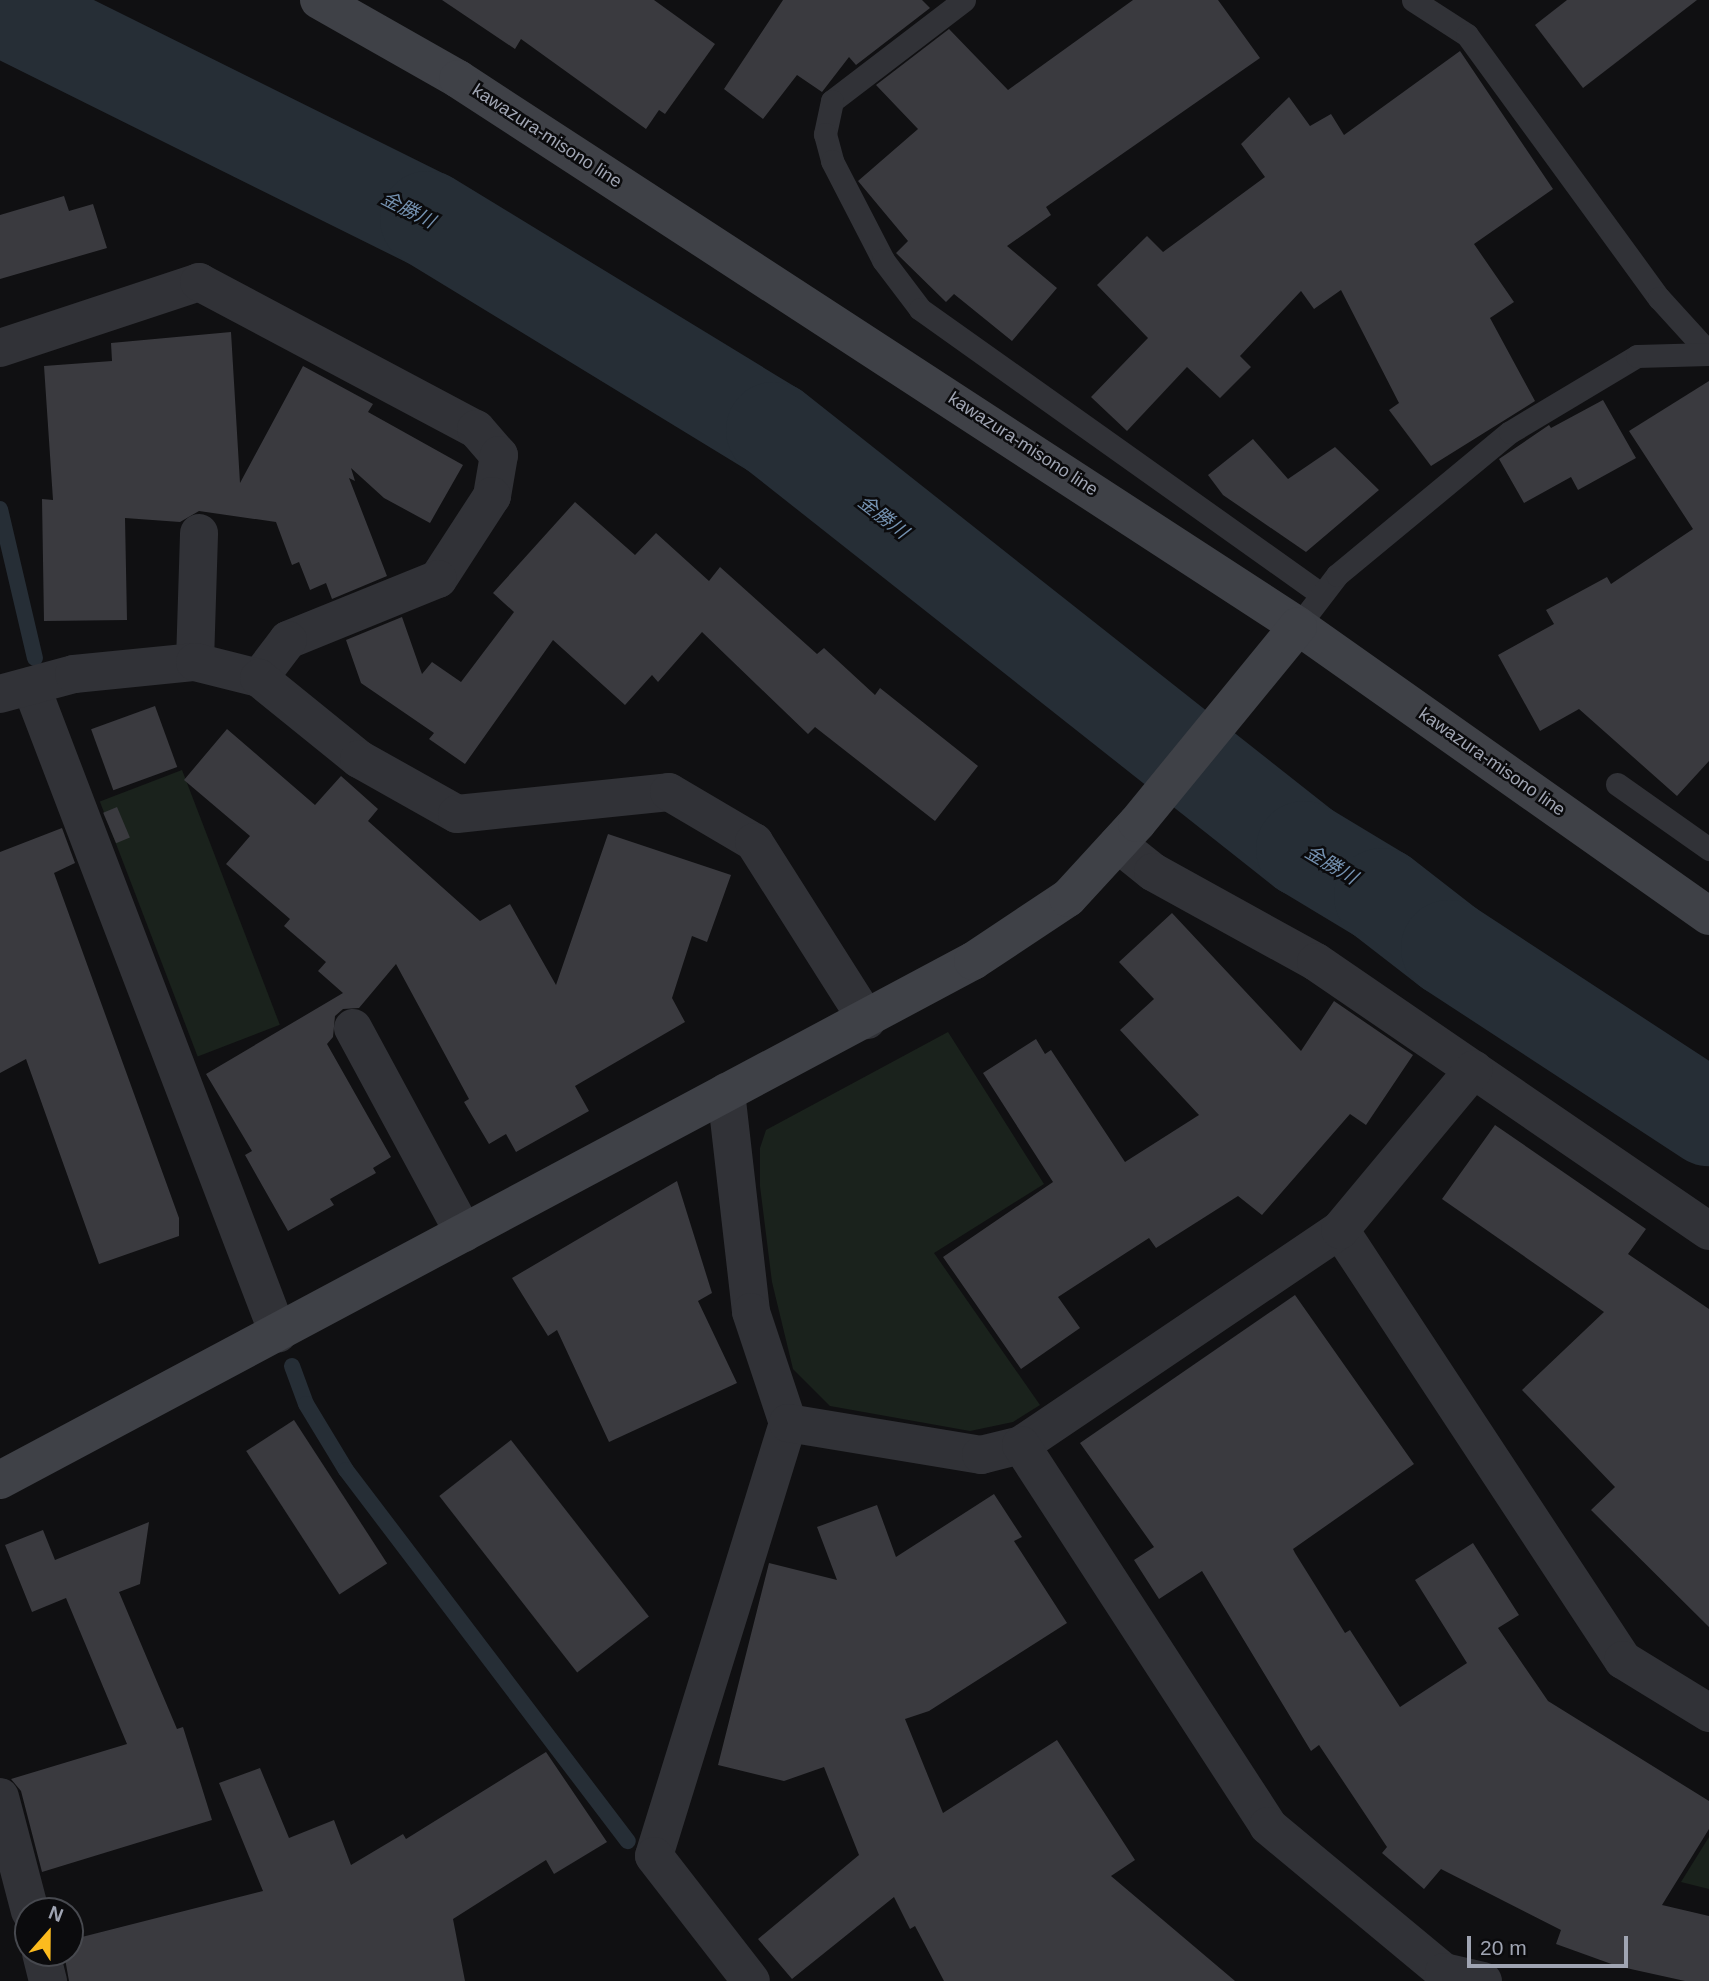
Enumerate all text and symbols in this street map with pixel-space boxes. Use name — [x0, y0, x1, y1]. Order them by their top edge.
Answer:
street label: kawazura-misono line — [468, 80, 626, 192]
water label: 金勝川 — [377, 187, 439, 233]
street label: kawazura-misono line — [944, 388, 1102, 500]
water label: 金勝川 — [854, 490, 912, 544]
street label: kawazura-misono line — [1415, 703, 1569, 821]
water label: 金勝川 — [1301, 841, 1361, 889]
north arrow — [14, 1897, 84, 1967]
text: N — [46, 1902, 66, 1926]
scale bar — [1471, 1922, 1632, 1966]
text: 20 m — [1480, 1936, 1527, 1959]

